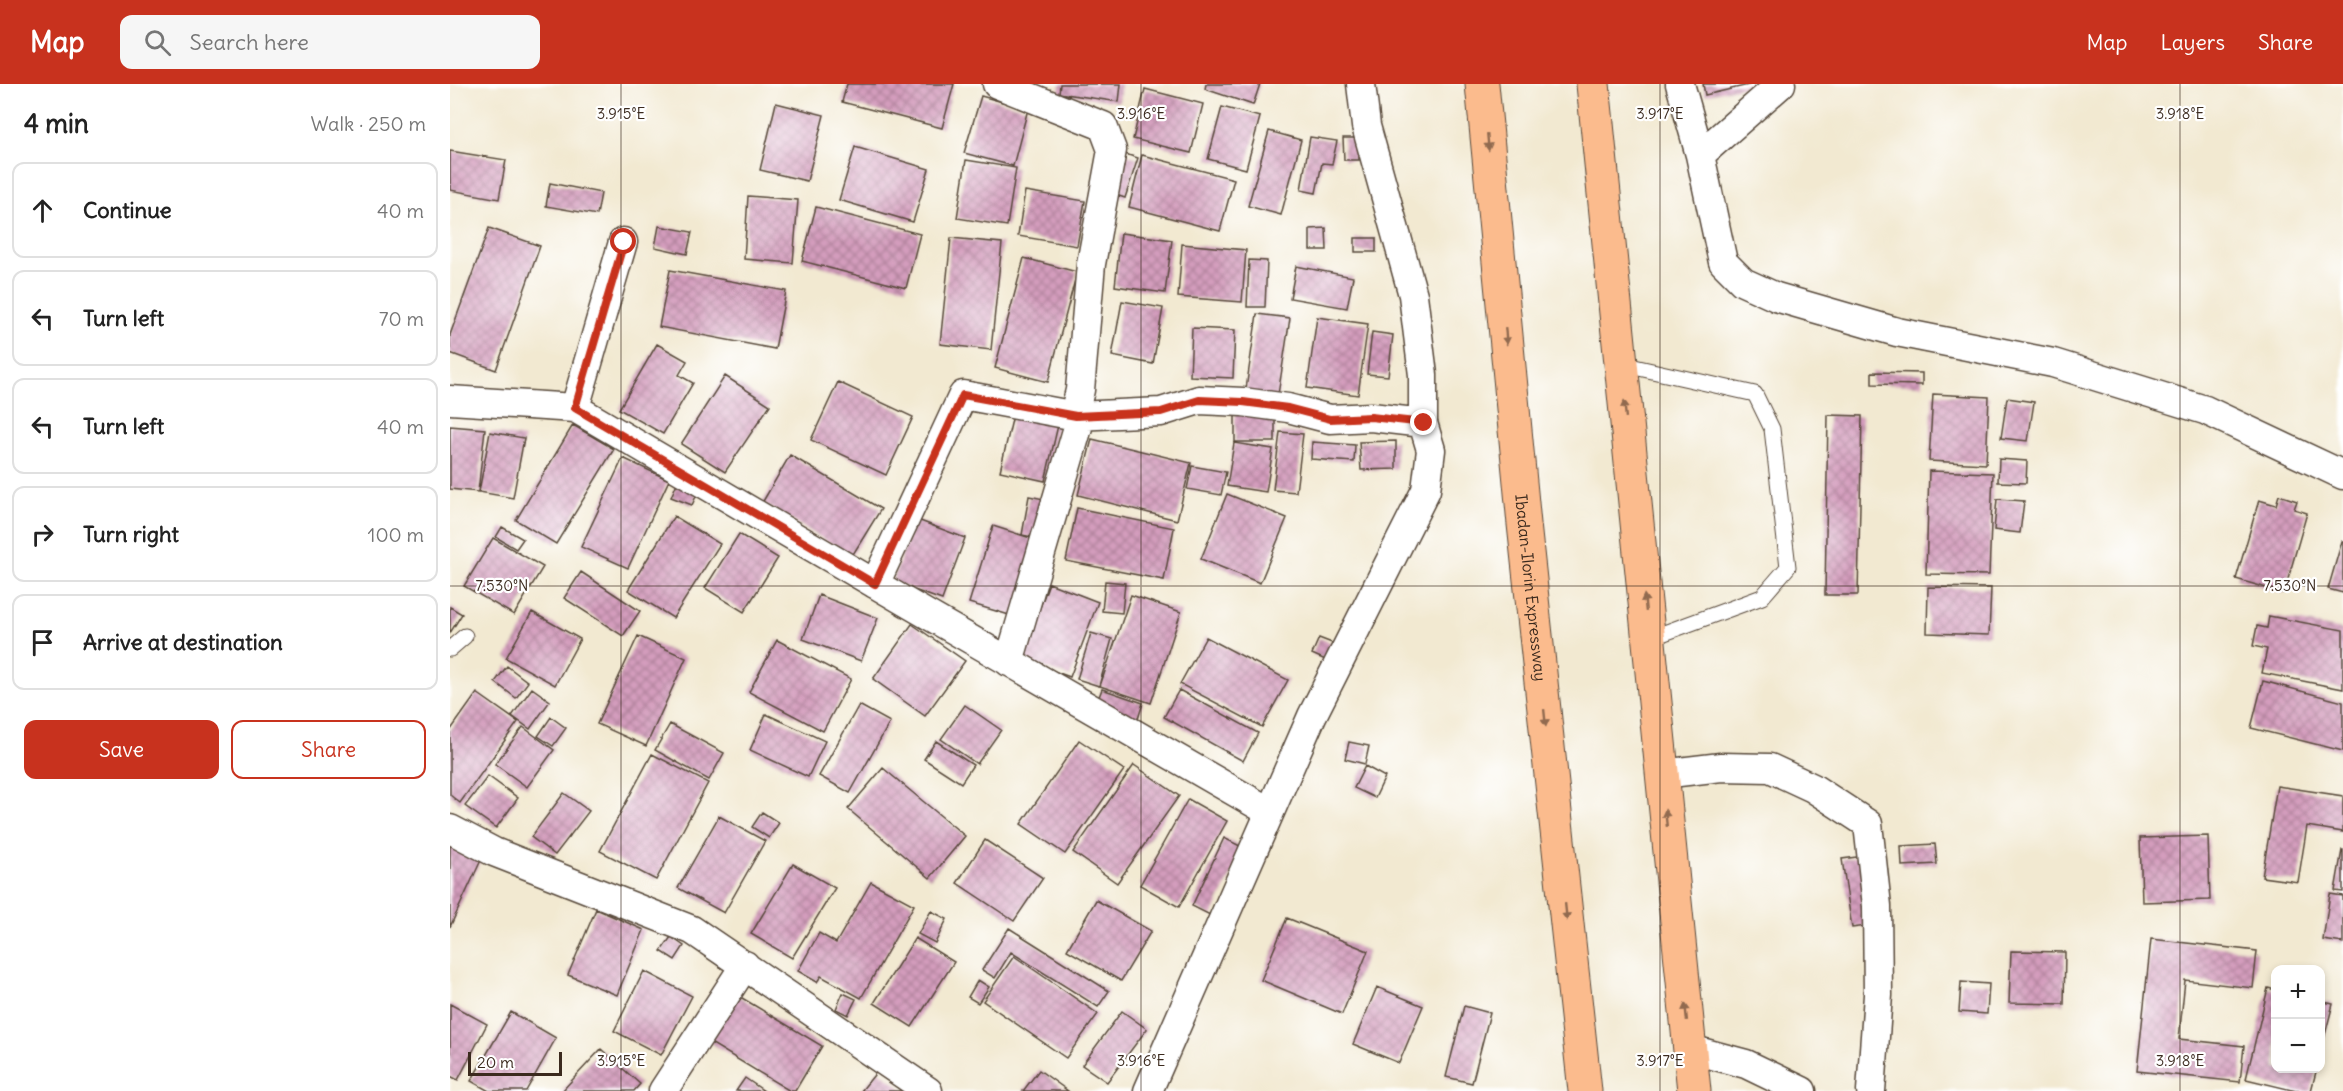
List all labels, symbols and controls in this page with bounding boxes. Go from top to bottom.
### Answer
search box [120,15,540,69]
text: Map [30,24,84,60]
icon: search [141,26,174,59]
text: Search here [189,28,309,56]
text: Map [2087,29,2127,56]
text: Layers [2160,29,2225,56]
text: Share [2258,29,2313,56]
text: 3.915°E [597,104,646,123]
text: 3.916°E [1117,104,1166,123]
text: 3.917°E [1636,104,1684,123]
text: 3.918°E [2156,104,2205,123]
text: 4 min [24,107,89,140]
text: Walk · 250 m [311,111,426,136]
one-way arrow [1483,133,1493,152]
icon: ahead [26,194,59,227]
text: Continue [83,196,172,224]
text: 40 m [377,198,424,223]
route start [610,228,636,254]
icon: left [26,302,59,335]
text: Turn left [83,304,164,332]
text: 70 m [379,306,424,331]
one-way arrow [1501,327,1511,346]
one-way arrow [1621,399,1630,418]
route end [1410,409,1436,435]
icon: left [26,410,59,443]
text: Turn left [83,412,164,440]
text: 40 m [377,414,424,439]
street label: Ibadan-Ilorin Expressway [1511,493,1551,682]
icon: right [26,518,59,551]
text: Turn right [83,520,179,548]
text: 100 m [367,522,424,547]
text: 7.530°N [476,576,528,595]
text: 7.530°N [2264,576,2316,595]
one-way arrow [1640,593,1650,612]
icon: arrive [26,626,59,659]
text: Arrive at destination [83,628,283,656]
one-way arrow [1540,709,1550,728]
button: Save [24,720,219,779]
button: Share [231,720,426,779]
one-way arrow [1661,808,1671,827]
one-way arrow [1561,903,1570,922]
map controls [2271,965,2325,1073]
button: + [2271,965,2325,1019]
one-way arrow [1681,1002,1691,1021]
button: − [2271,1019,2325,1073]
scale bar [468,1049,562,1076]
text: 3.915°E [597,1051,646,1070]
text: 3.916°E [1117,1051,1166,1070]
text: 3.917°E [1636,1051,1684,1070]
text: 3.918°E [2156,1051,2205,1070]
text: 20 m [477,1052,514,1072]

